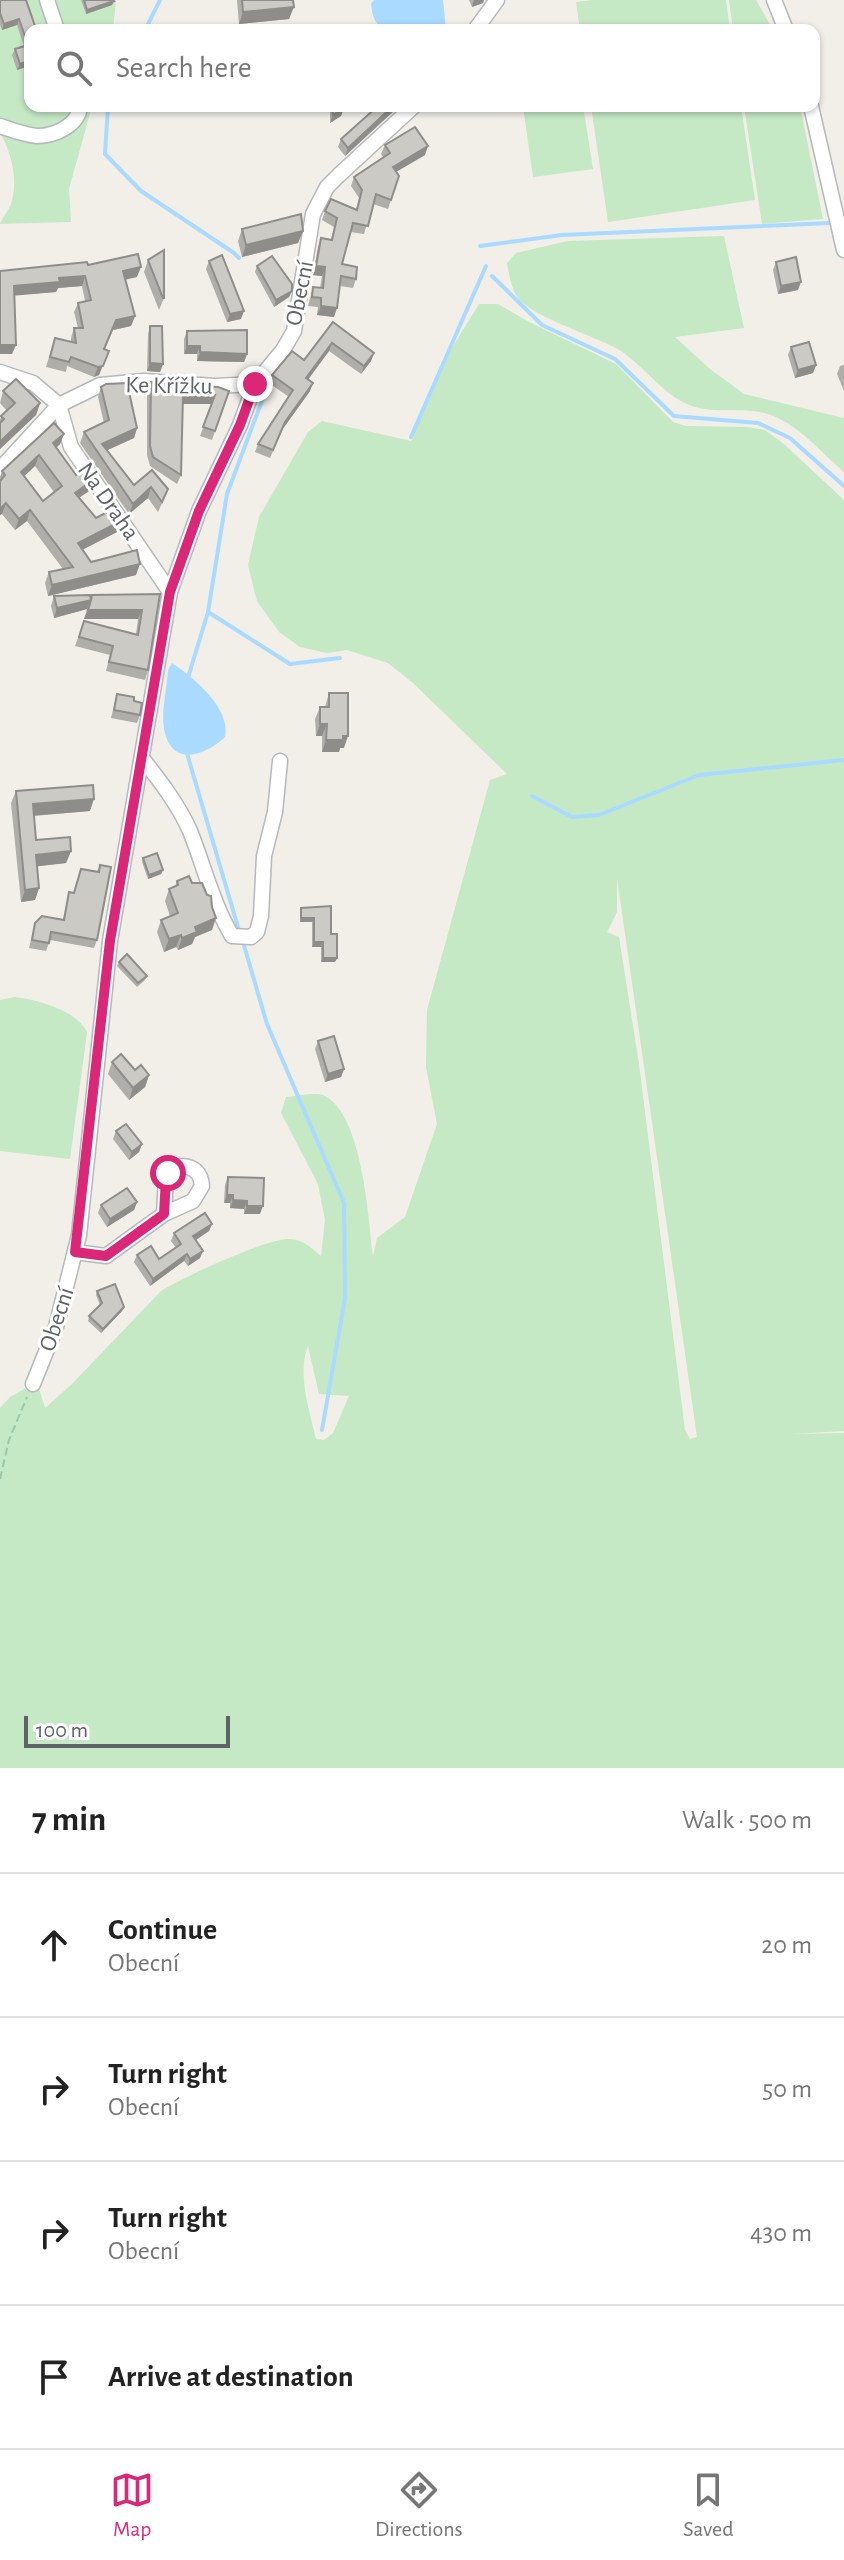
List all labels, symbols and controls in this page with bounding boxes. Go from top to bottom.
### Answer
search box [24,24,820,112]
icon: search [52,46,96,90]
text: Search here [116,53,252,83]
street label: Obecní [282,258,318,328]
route end [237,366,273,402]
street label: Ke Křížku [125,373,213,399]
street label: Na Draha [73,458,143,545]
route start [150,1155,186,1191]
street label: Obecní [35,1284,79,1354]
scale bar [24,1712,230,1748]
text: 100 m [36,1719,88,1741]
text: 7 min [32,1803,106,1837]
text: Walk · 500 m [682,1807,812,1833]
text: Continue [108,1915,217,1945]
icon: ahead [32,1923,76,1967]
text: 20 m [761,1932,812,1958]
text: Obecní [108,1950,179,1976]
text: Turn right [108,2059,227,2089]
icon: right [32,2067,76,2111]
text: 50 m [762,2076,812,2102]
text: Obecní [108,2094,179,2120]
text: Turn right [108,2203,227,2233]
icon: right [32,2211,76,2255]
text: 430 m [750,2220,812,2246]
text: Obecní [108,2238,179,2264]
icon: arrive [32,2355,76,2399]
text: Arrive at destination [108,2362,354,2392]
tab: Map [110,2468,154,2542]
tab: Directions [375,2468,463,2542]
tab: Saved [683,2468,734,2542]

